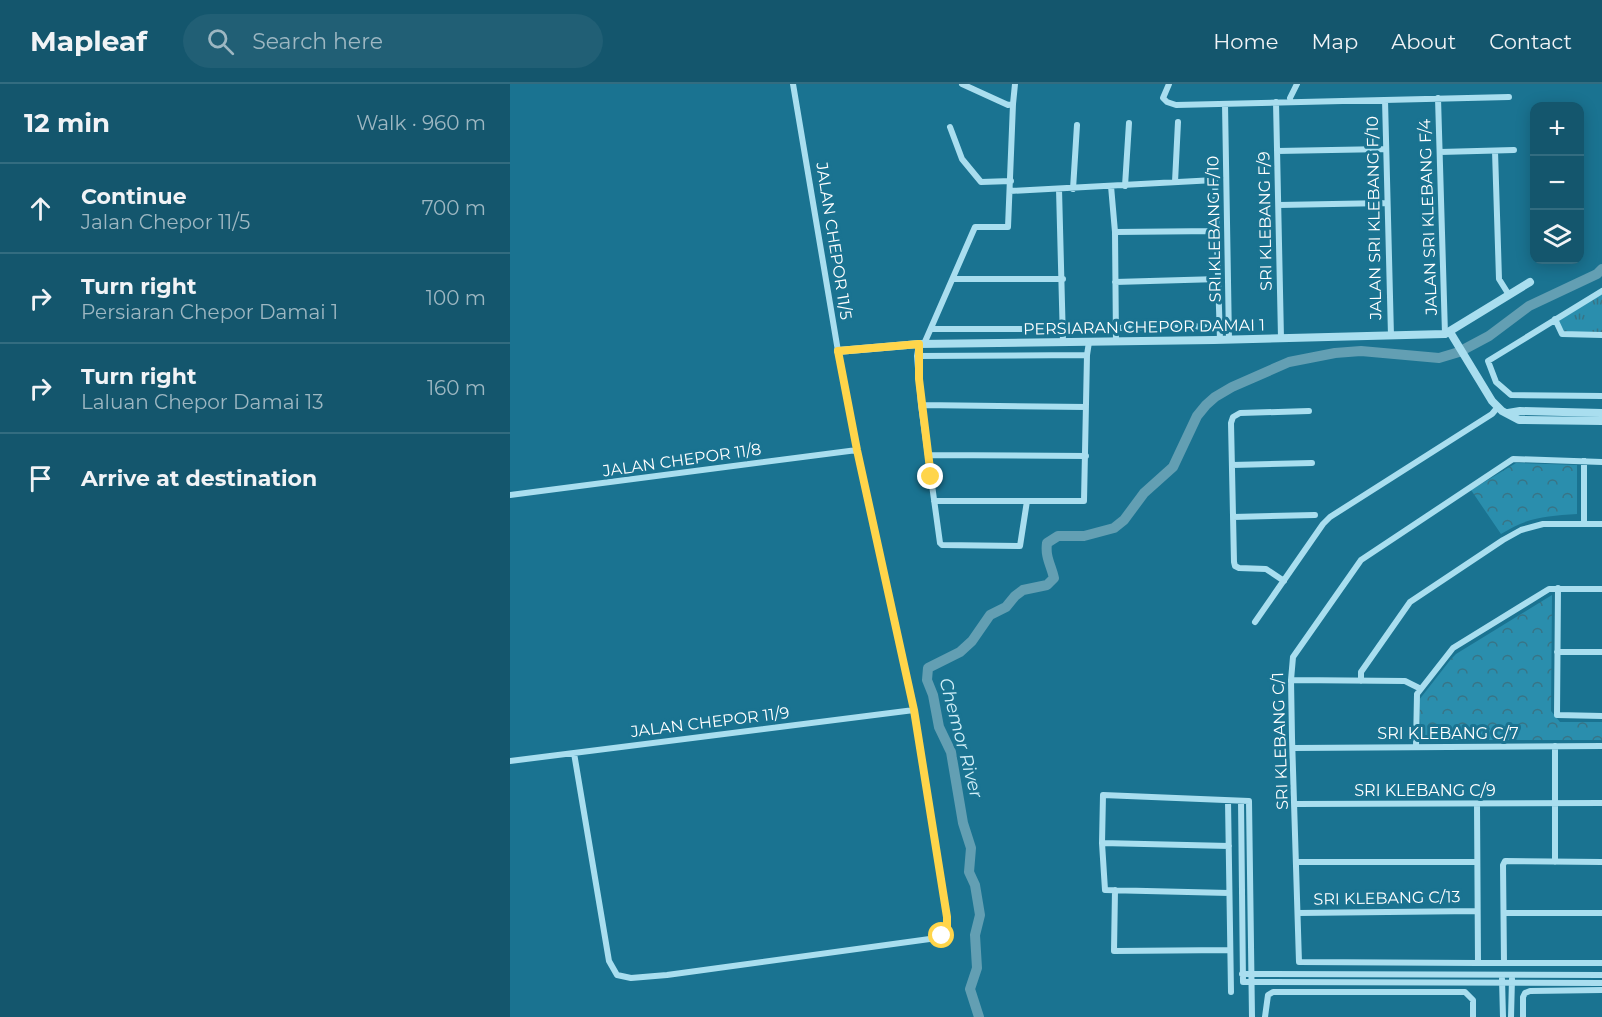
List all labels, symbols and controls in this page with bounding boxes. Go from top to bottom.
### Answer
search box [183,14,603,68]
text: Mapleaf [30,24,147,58]
icon: search [204,25,237,58]
text: Search here [252,28,383,55]
text: Home [1213,29,1278,54]
text: Map [1311,29,1358,54]
text: About [1391,29,1456,54]
text: Contact [1489,29,1572,54]
map controls [1530,102,1584,264]
button: + [1530,102,1584,156]
text: 12 min [24,107,110,139]
text: Walk · 960 m [356,111,486,135]
street label: JALAN SRI KLEBANG F/10 [1363,116,1385,321]
street label: JALAN SRI KLEBANG F/4 [1415,118,1441,317]
street label: SRI KLEBANG F/9 [1254,151,1276,291]
street label: SRI KLEBANG F/10 [1203,156,1225,302]
button: − [1530,156,1584,210]
street label: JALAN CHEPOR 11/5 [812,160,856,321]
text: Continue [81,183,187,210]
icon: ahead [24,192,57,225]
text: 700 m [422,196,486,220]
text: Jalan Chepor 11/5 [81,210,250,234]
button: layers [1530,210,1584,264]
text: Turn right [81,273,196,300]
icon: right [24,282,57,315]
text: 100 m [426,286,486,310]
text: Persiaran Chepor Damai 1 [81,300,338,324]
street label: PERSIARAN CHEPOR DAMAI 1 [1023,315,1265,339]
text: Turn right [81,363,196,390]
icon: right [24,372,57,405]
text: 160 m [427,376,486,400]
text: Laluan Chepor Damai 13 [81,390,324,414]
street label: JALAN CHEPOR 11/8 [601,439,762,481]
icon: arrive [24,462,57,495]
route end [917,463,943,489]
text: Arrive at destination [81,465,317,492]
street label: SRI KLEBANG C/1 [1268,672,1292,810]
water label: Chemor River [934,675,988,801]
street label: JALAN CHEPOR 11/9 [629,703,790,741]
street label: SRI KLEBANG C/7 [1377,724,1519,743]
street label: SRI KLEBANG C/9 [1354,781,1496,800]
street label: SRI KLEBANG C/13 [1313,887,1461,909]
route start [928,922,954,948]

